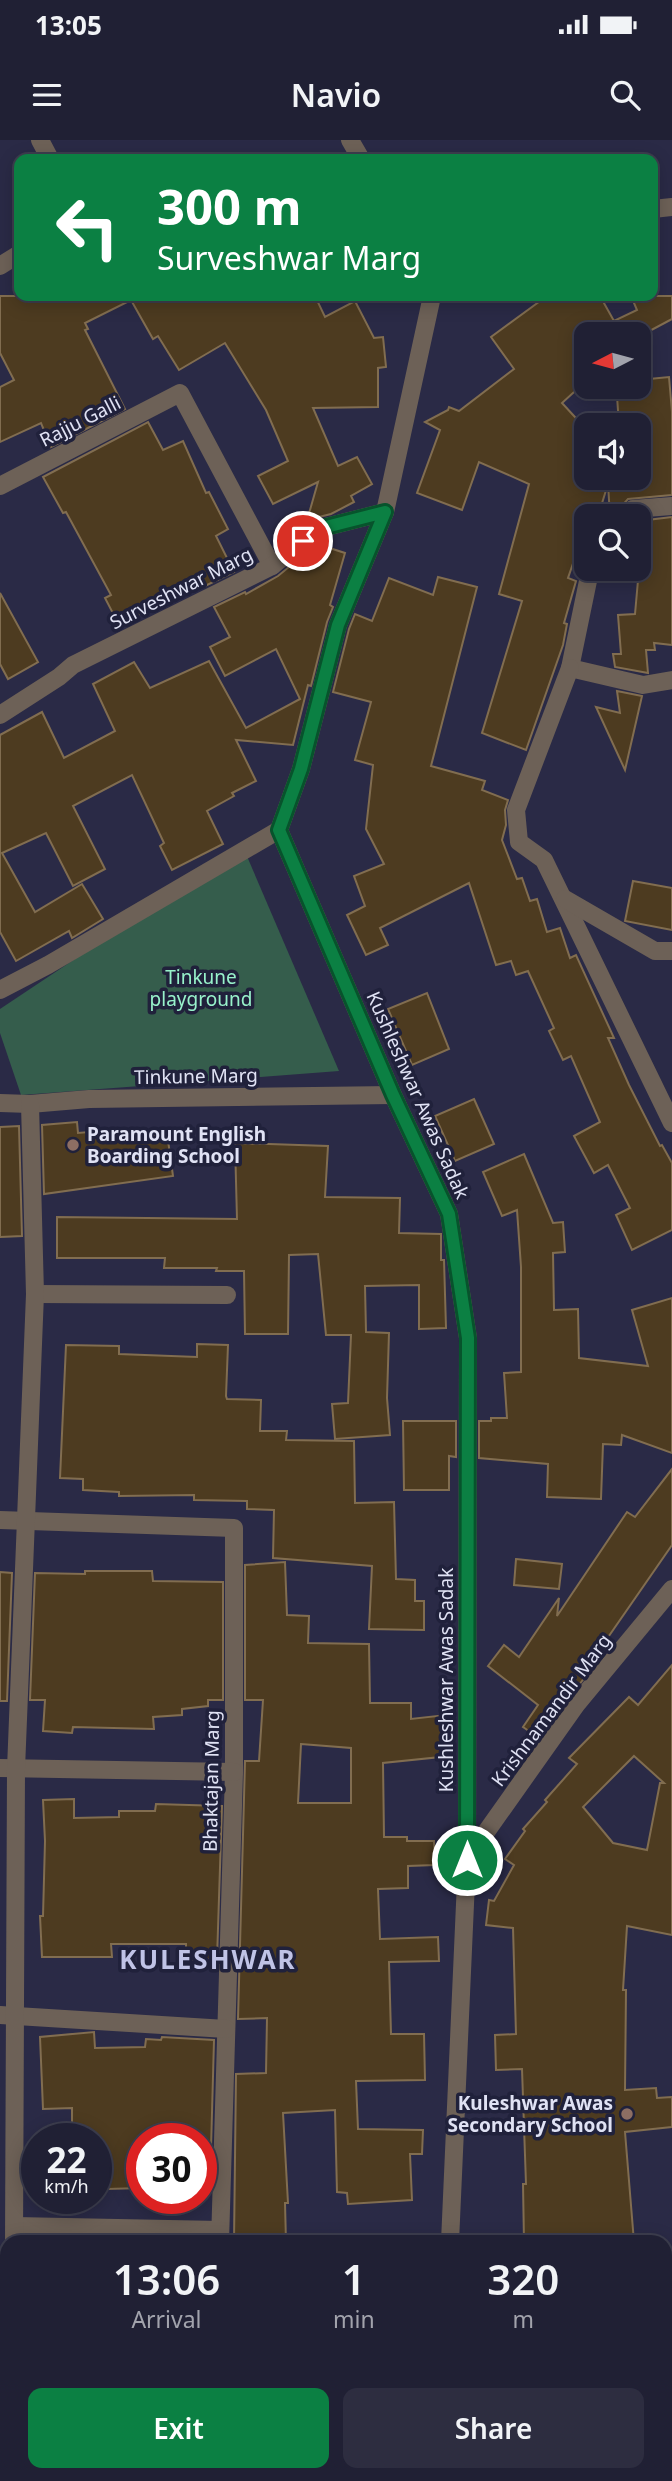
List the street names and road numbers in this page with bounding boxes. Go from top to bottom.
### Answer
street label: Rajju Galli [35,389,125,453]
street label: Surveshwar Marg [105,541,257,635]
street label: Kushleshwar Awas Sadak [360,987,476,1203]
street label: Tinkune Marg [134,1062,258,1090]
street label: Kushleshwar Awas Sadak [433,1568,459,1792]
street label: Krishnamandir Marg [485,1628,617,1792]
street label: Bhaktajan Marg [197,1710,225,1852]

